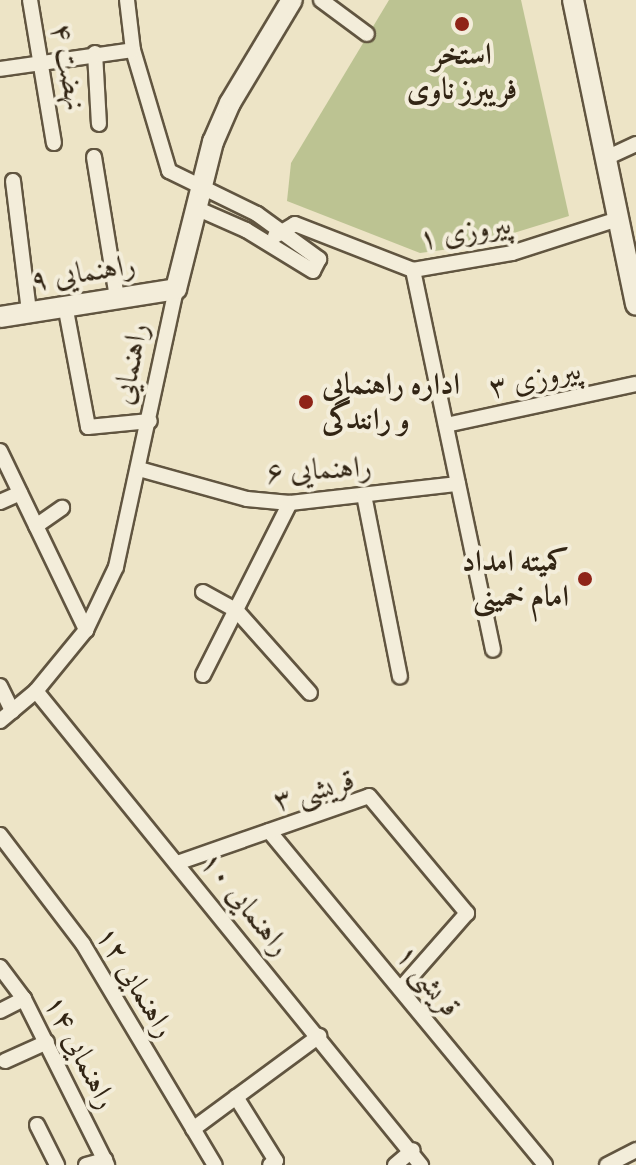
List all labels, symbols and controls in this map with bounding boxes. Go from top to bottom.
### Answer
marker: استخر فریبرز ناوی [453,15,471,33]
street label: نهضت ۴ [43,21,93,113]
place label: استخر فریبرز ناوی [407,37,517,108]
street label: پیروزی ۱ [416,206,514,258]
street label: راهنمایی ۹ [28,247,138,299]
street label: راهنمایی [105,320,157,408]
street label: پیروزی ۳ [486,352,584,406]
place label: اداره راهنمایی و رانندگی [322,367,460,438]
marker: اداره راهنمایی و رانندگی [297,393,315,411]
street label: راهنمایی ۶ [265,449,373,491]
place label: کمیته امداد امام خمینی [462,544,569,614]
marker: کمیته امداد امام خمینی [576,570,594,588]
street label: قریشی ۳ [269,762,359,820]
street label: راهنمایی ۱۰ [192,845,298,963]
street label: راهنمایی ۱۲ [88,920,182,1044]
street label: قریشی ۱ [388,938,468,1024]
street label: راهنمایی ۱۴ [36,989,124,1115]

